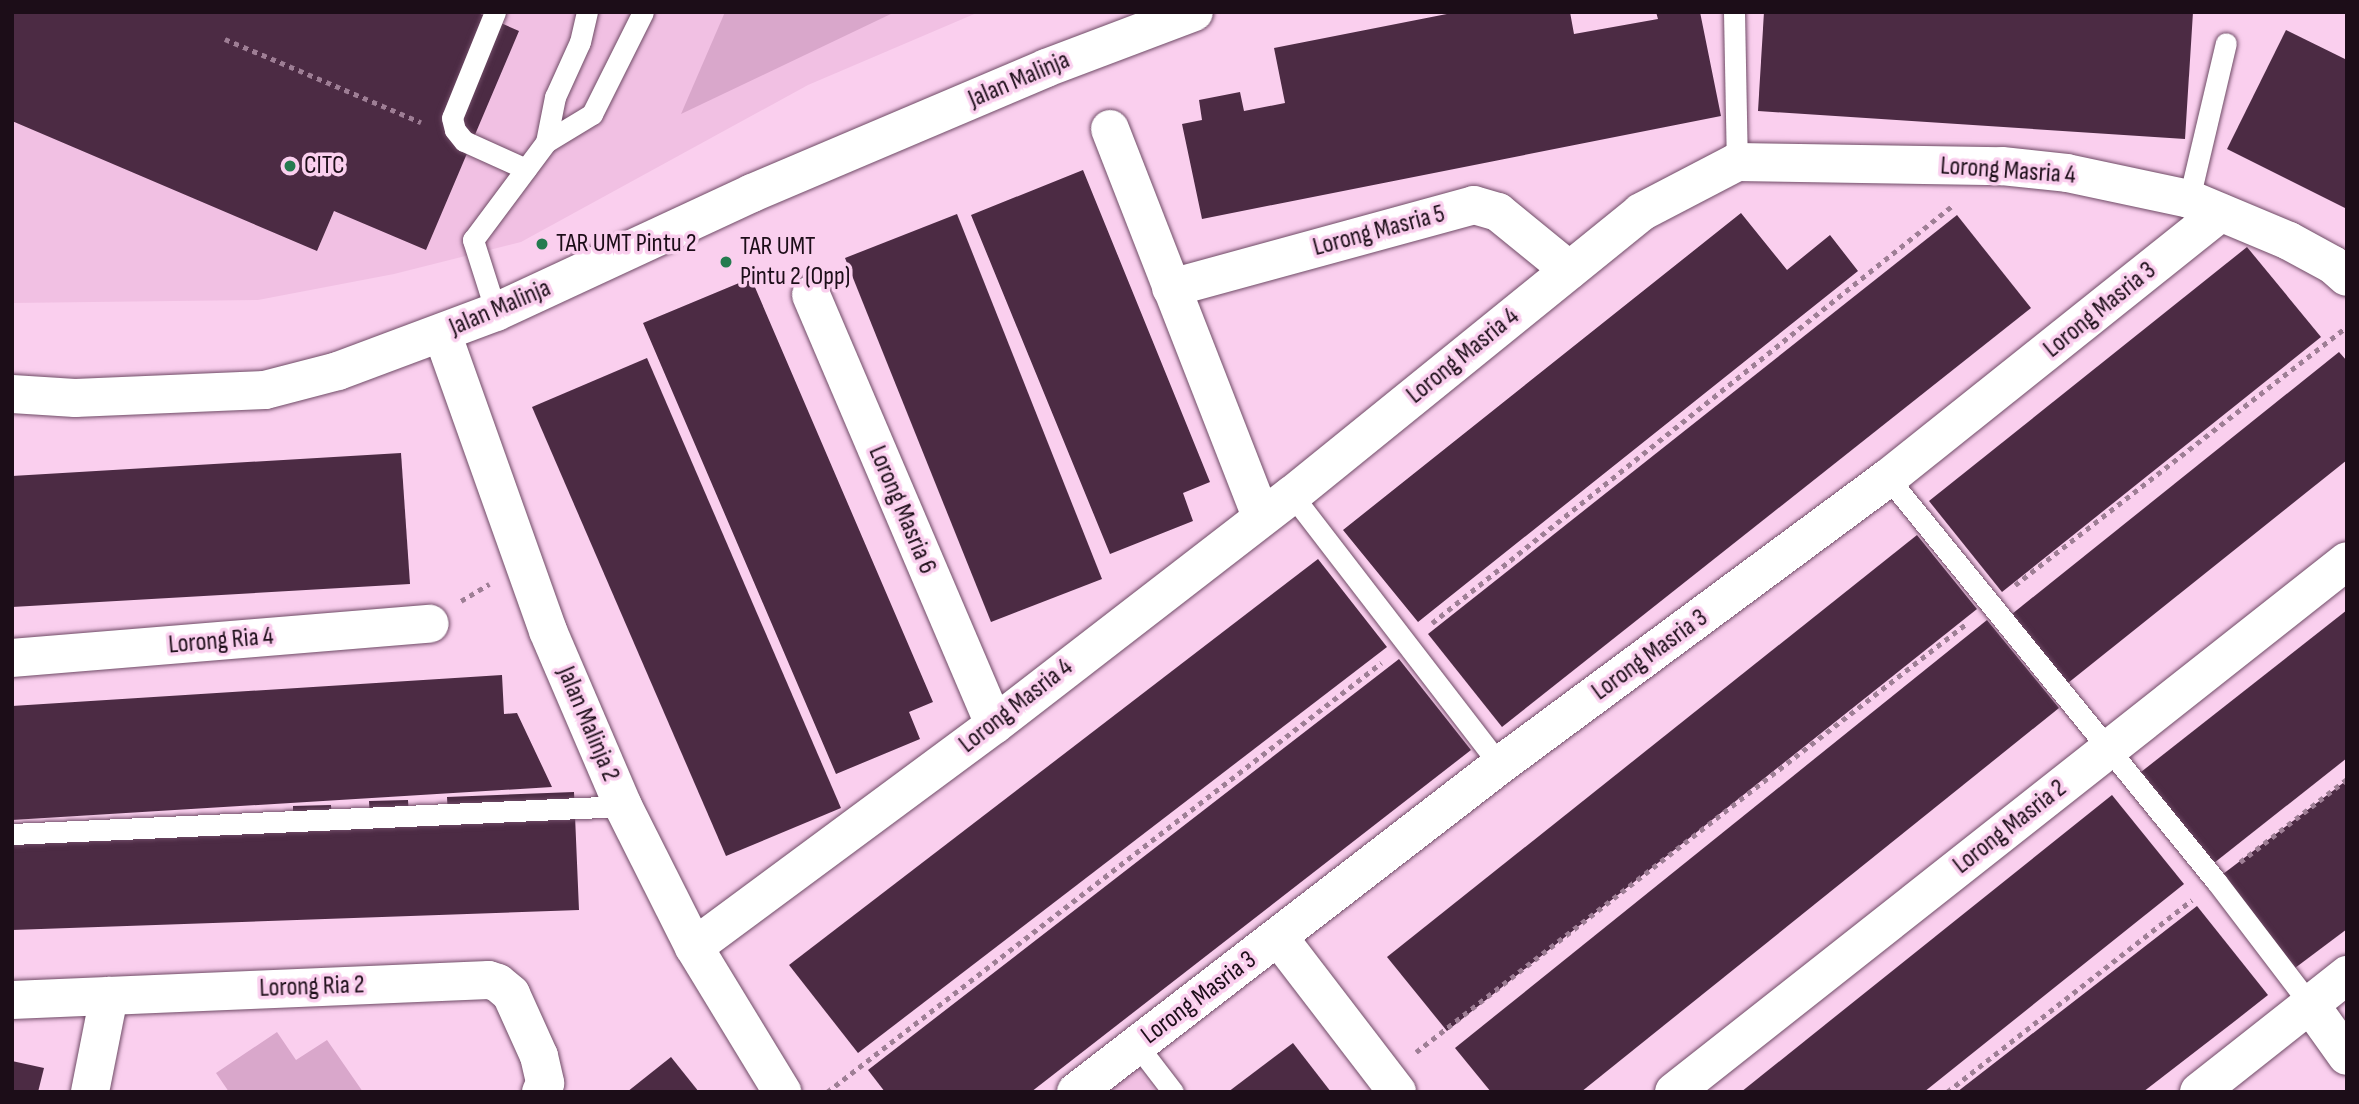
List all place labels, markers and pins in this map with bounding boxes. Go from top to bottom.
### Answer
place label: CITC [304,150,345,182]
marker: CITC [282,158,298,174]
place label: TAR UMT Pintu 2 [556,228,697,260]
place label: TAR UMT Pintu 2 (Opp) [740,231,850,292]
marker: TAR UMT Pintu 2 [534,236,550,252]
marker: TAR UMT Pintu 2 (Opp) [718,254,734,270]

